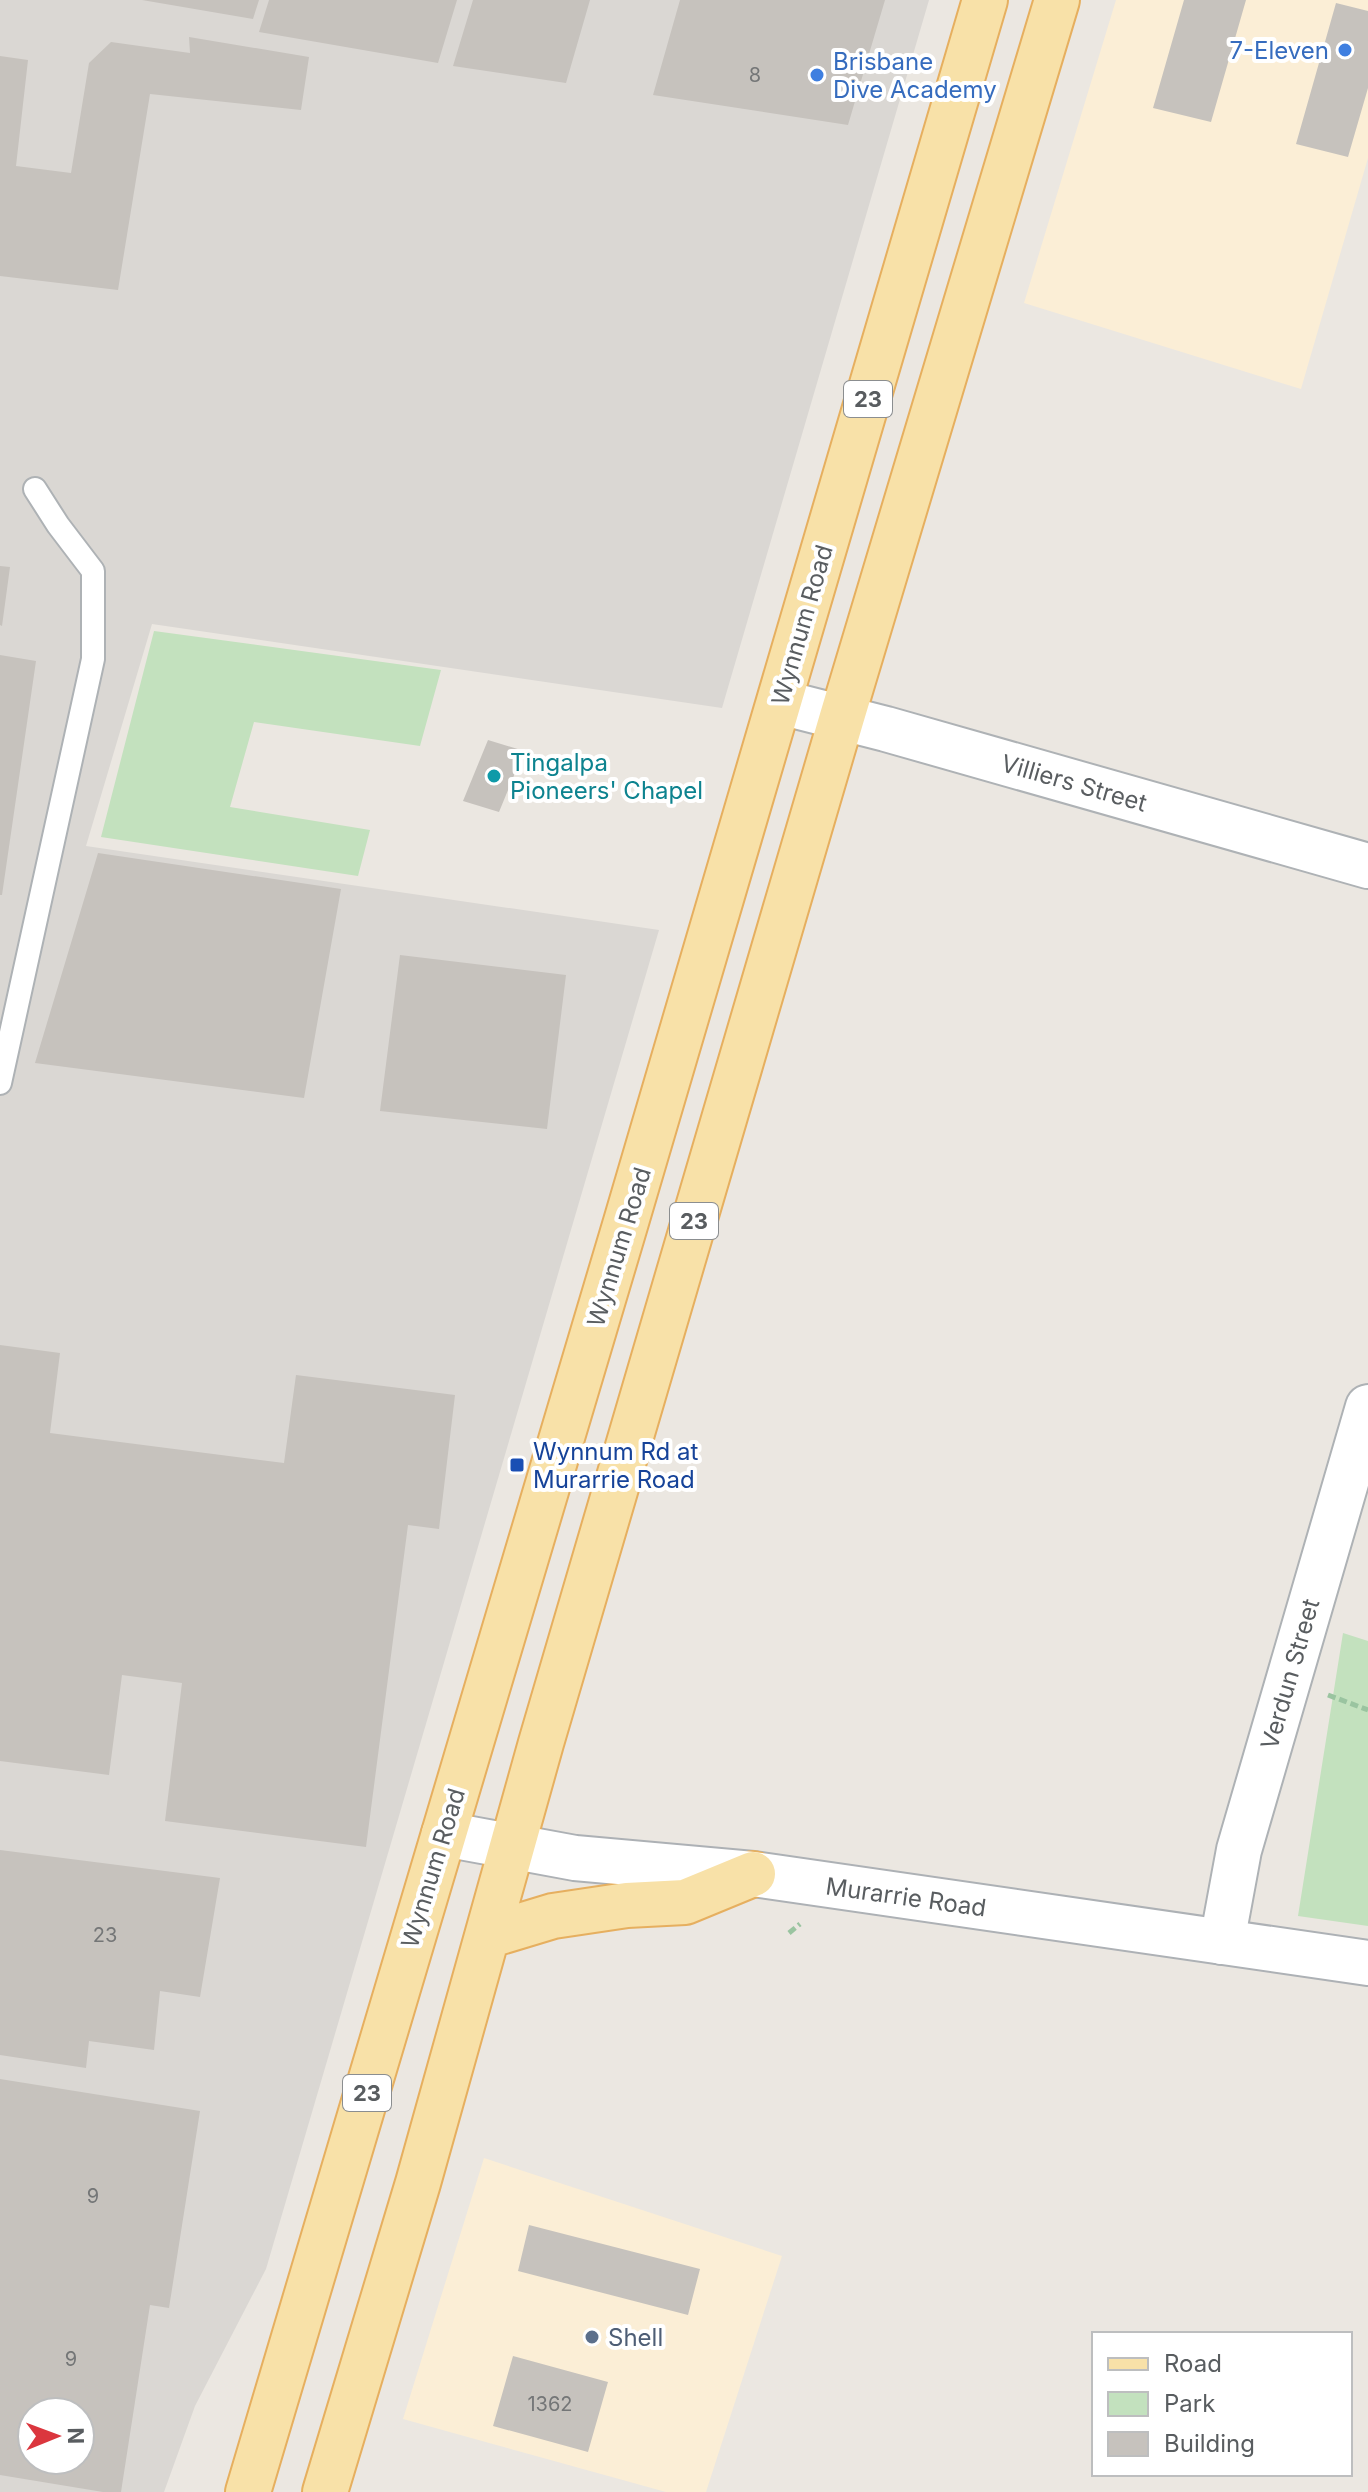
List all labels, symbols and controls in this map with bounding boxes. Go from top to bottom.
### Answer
place label: 7-Eleven [1229,36,1329,65]
marker: 7-Eleven [1336,41,1354,59]
place label: Brisbane Dive Academy [833,47,997,104]
house number: 8 [749,63,761,87]
marker: Brisbane Dive Academy [808,66,826,84]
road number: 23 [844,381,892,417]
street label: Wynnum Road [765,542,839,708]
place label: Tingalpa Pioneers' Chapel [510,748,703,805]
street label: Villiers Street [998,748,1150,818]
marker: Tingalpa Pioneers' Chapel [485,767,503,785]
street label: Wynnum Road [581,1164,657,1330]
road number: 23 [670,1203,718,1239]
place label: Wynnum Rd at Murarrie Road [533,1437,698,1494]
marker: Wynnum Rd at Murarrie Road [508,1456,526,1474]
street label: Verdun Street [1255,1595,1325,1753]
street label: Wynnum Road [395,1785,471,1951]
street label: Murarrie Road [824,1871,988,1923]
house number: 23 [93,1923,117,1947]
road number: 23 [343,2075,391,2111]
house number: 9 [87,2184,99,2208]
place label: Shell [608,2323,663,2352]
marker: Shell [583,2328,601,2346]
legend [1092,2332,1352,2476]
house number: 9 [65,2347,77,2371]
text: Road [1164,2349,1222,2378]
text: Park [1164,2389,1215,2418]
house number: 1362 [527,2392,573,2416]
north arrow [16,2396,96,2476]
text: N [63,2427,89,2444]
text: Building [1164,2429,1255,2458]

